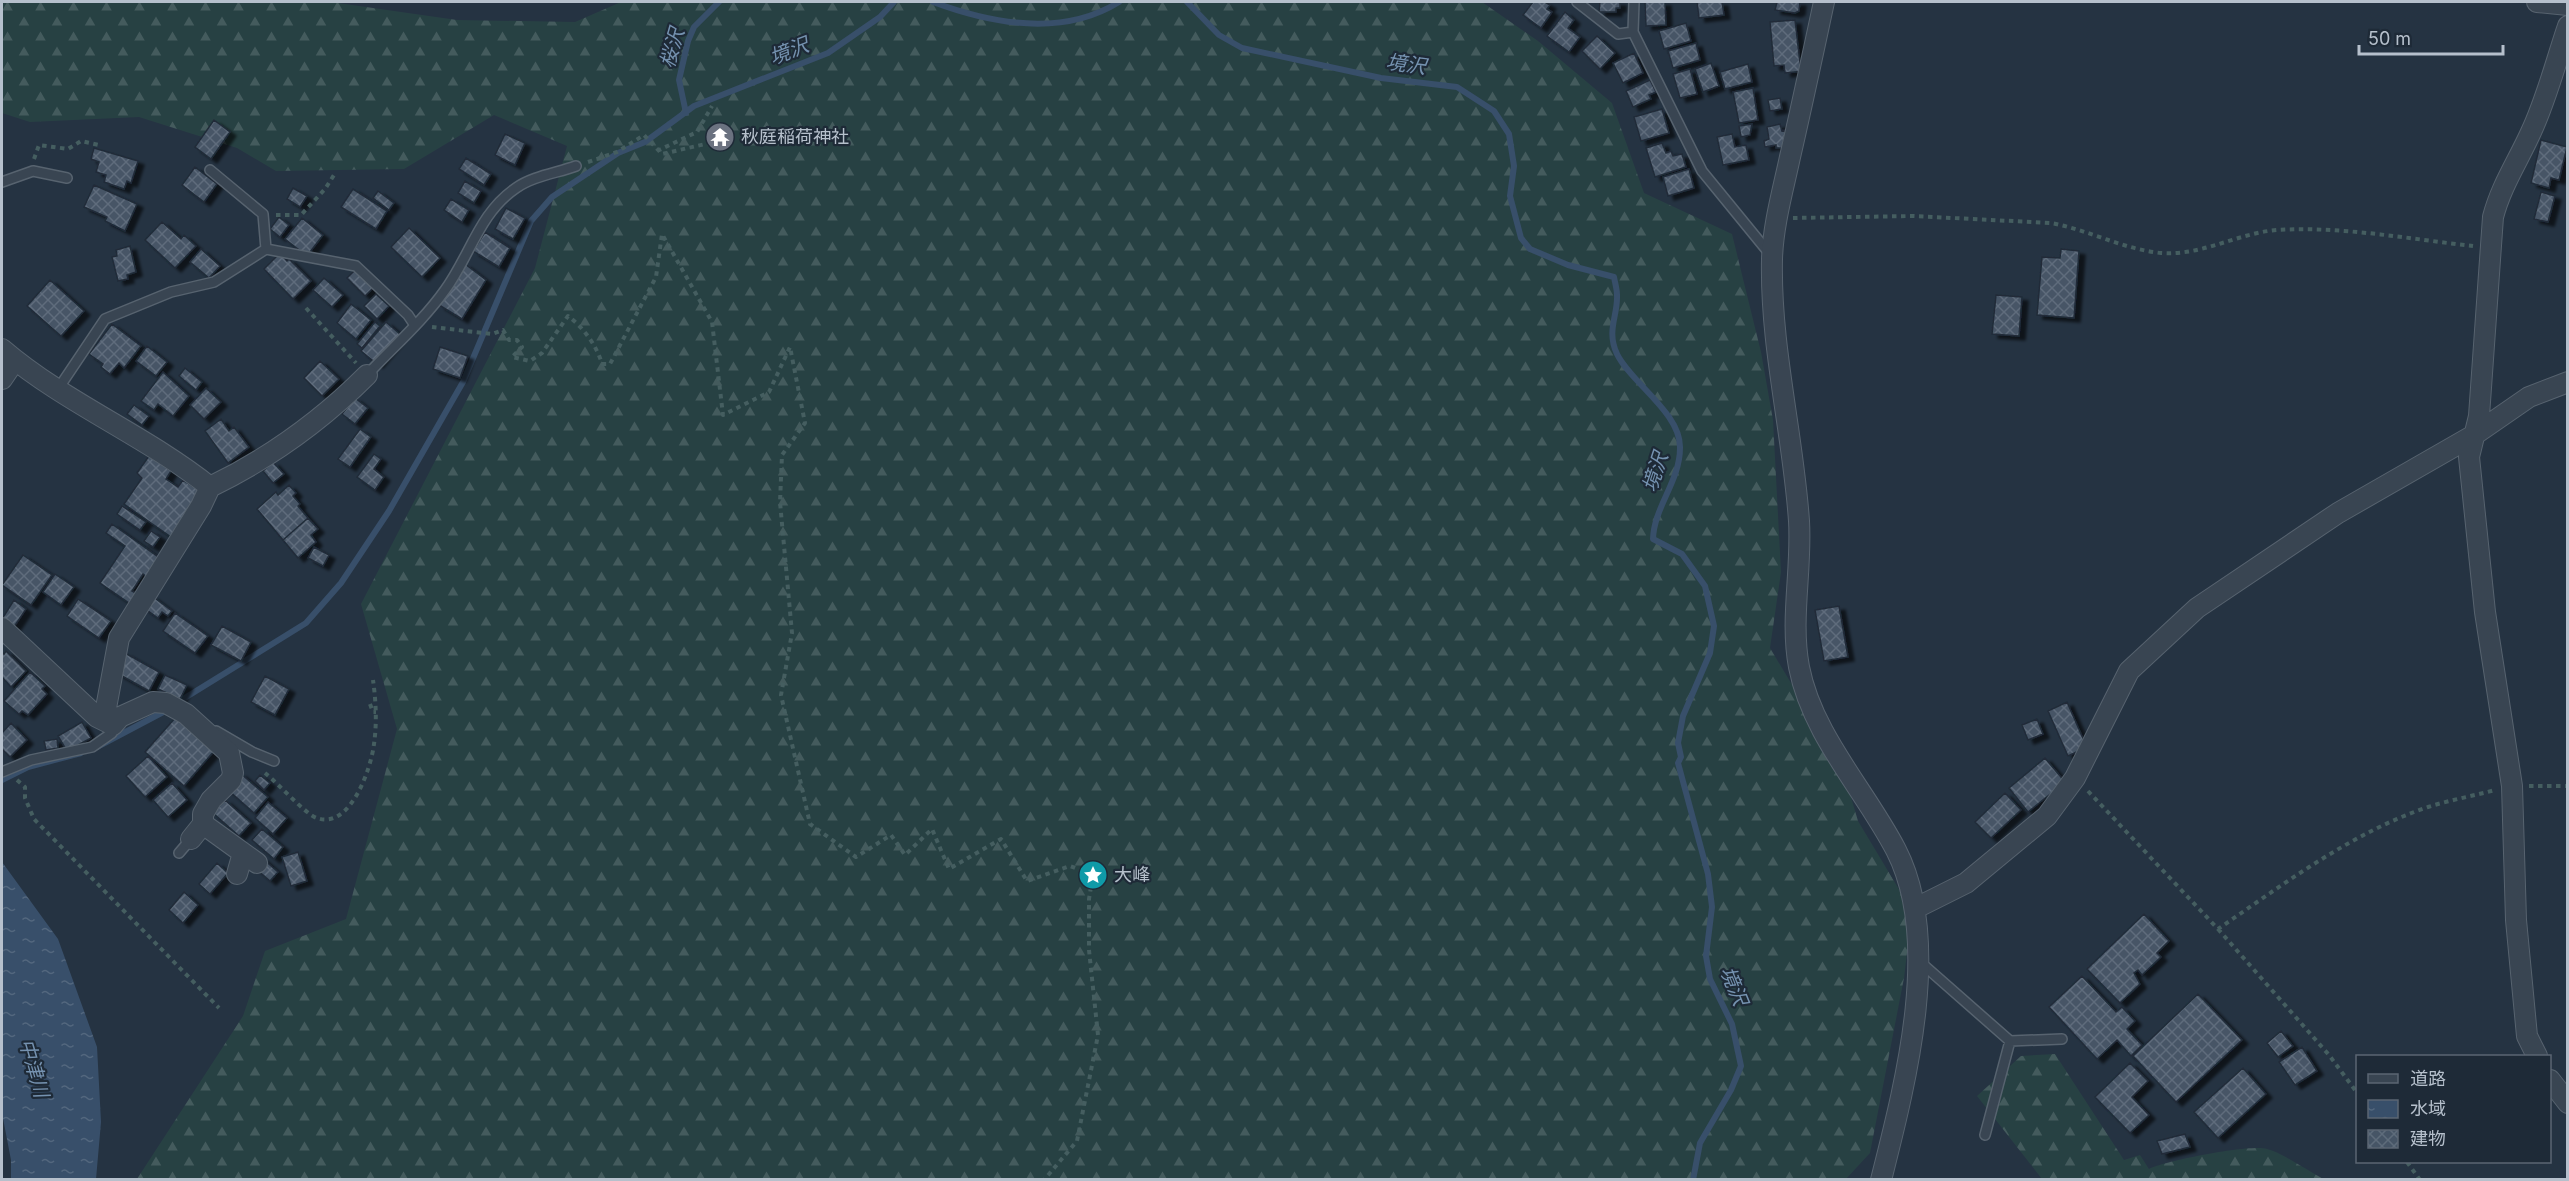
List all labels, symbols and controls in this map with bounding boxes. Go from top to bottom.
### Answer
scale bar [2359,18,2503,56]
water label: 桜沢 [655,23,690,71]
text: 50 m [2368,28,2411,49]
water label: 境沢 [766,32,815,69]
water label: 境沢 [1385,49,1430,79]
temple icon: 秋庭稲荷神社 [704,121,736,153]
place label: 秋庭稲荷神社 [741,126,849,147]
water label: 境沢 [1637,446,1674,495]
place icon: 大峰 [1077,859,1109,891]
place label: 大峰 [1114,864,1150,885]
water label: 境沢 [1715,963,1754,1012]
water label: 中津川 [14,1036,54,1102]
legend [2356,1055,2551,1163]
text: 道路 [2410,1068,2446,1089]
text: 水域 [2410,1098,2446,1119]
text: 建物 [2410,1128,2446,1149]

